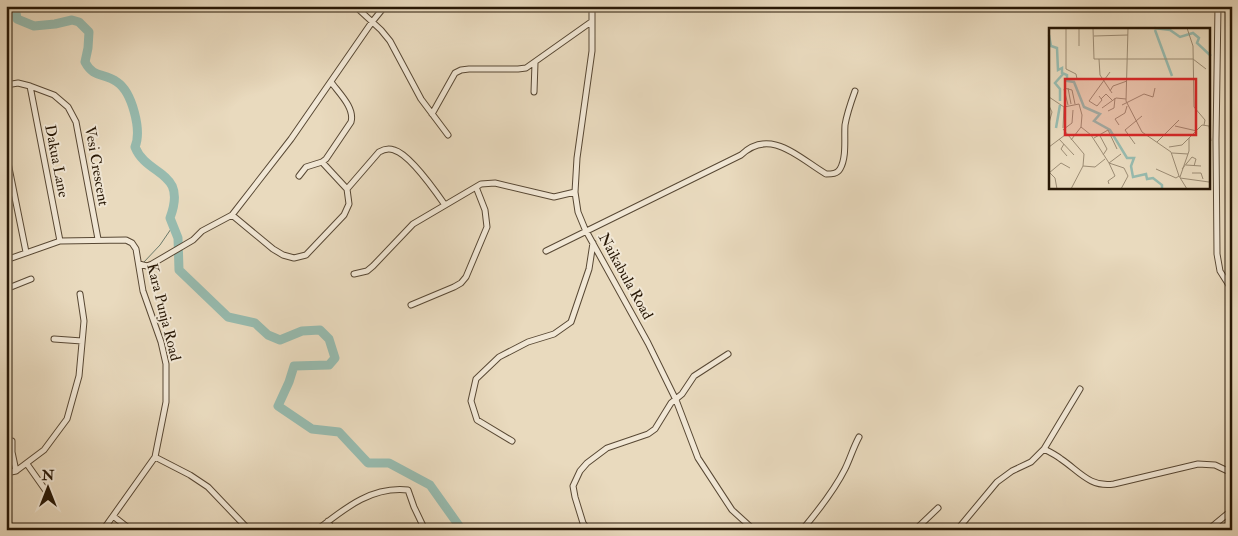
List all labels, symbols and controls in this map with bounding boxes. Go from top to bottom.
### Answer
inset map [1049,28,1210,189]
street label: Dakua Lane [40,123,73,199]
street label: Vesi Crescent [80,125,113,208]
street label: Naikabula Road [594,230,657,323]
street label: Kara Punja Road [142,261,185,363]
north arrow [22,464,72,514]
text: N [41,467,55,484]

